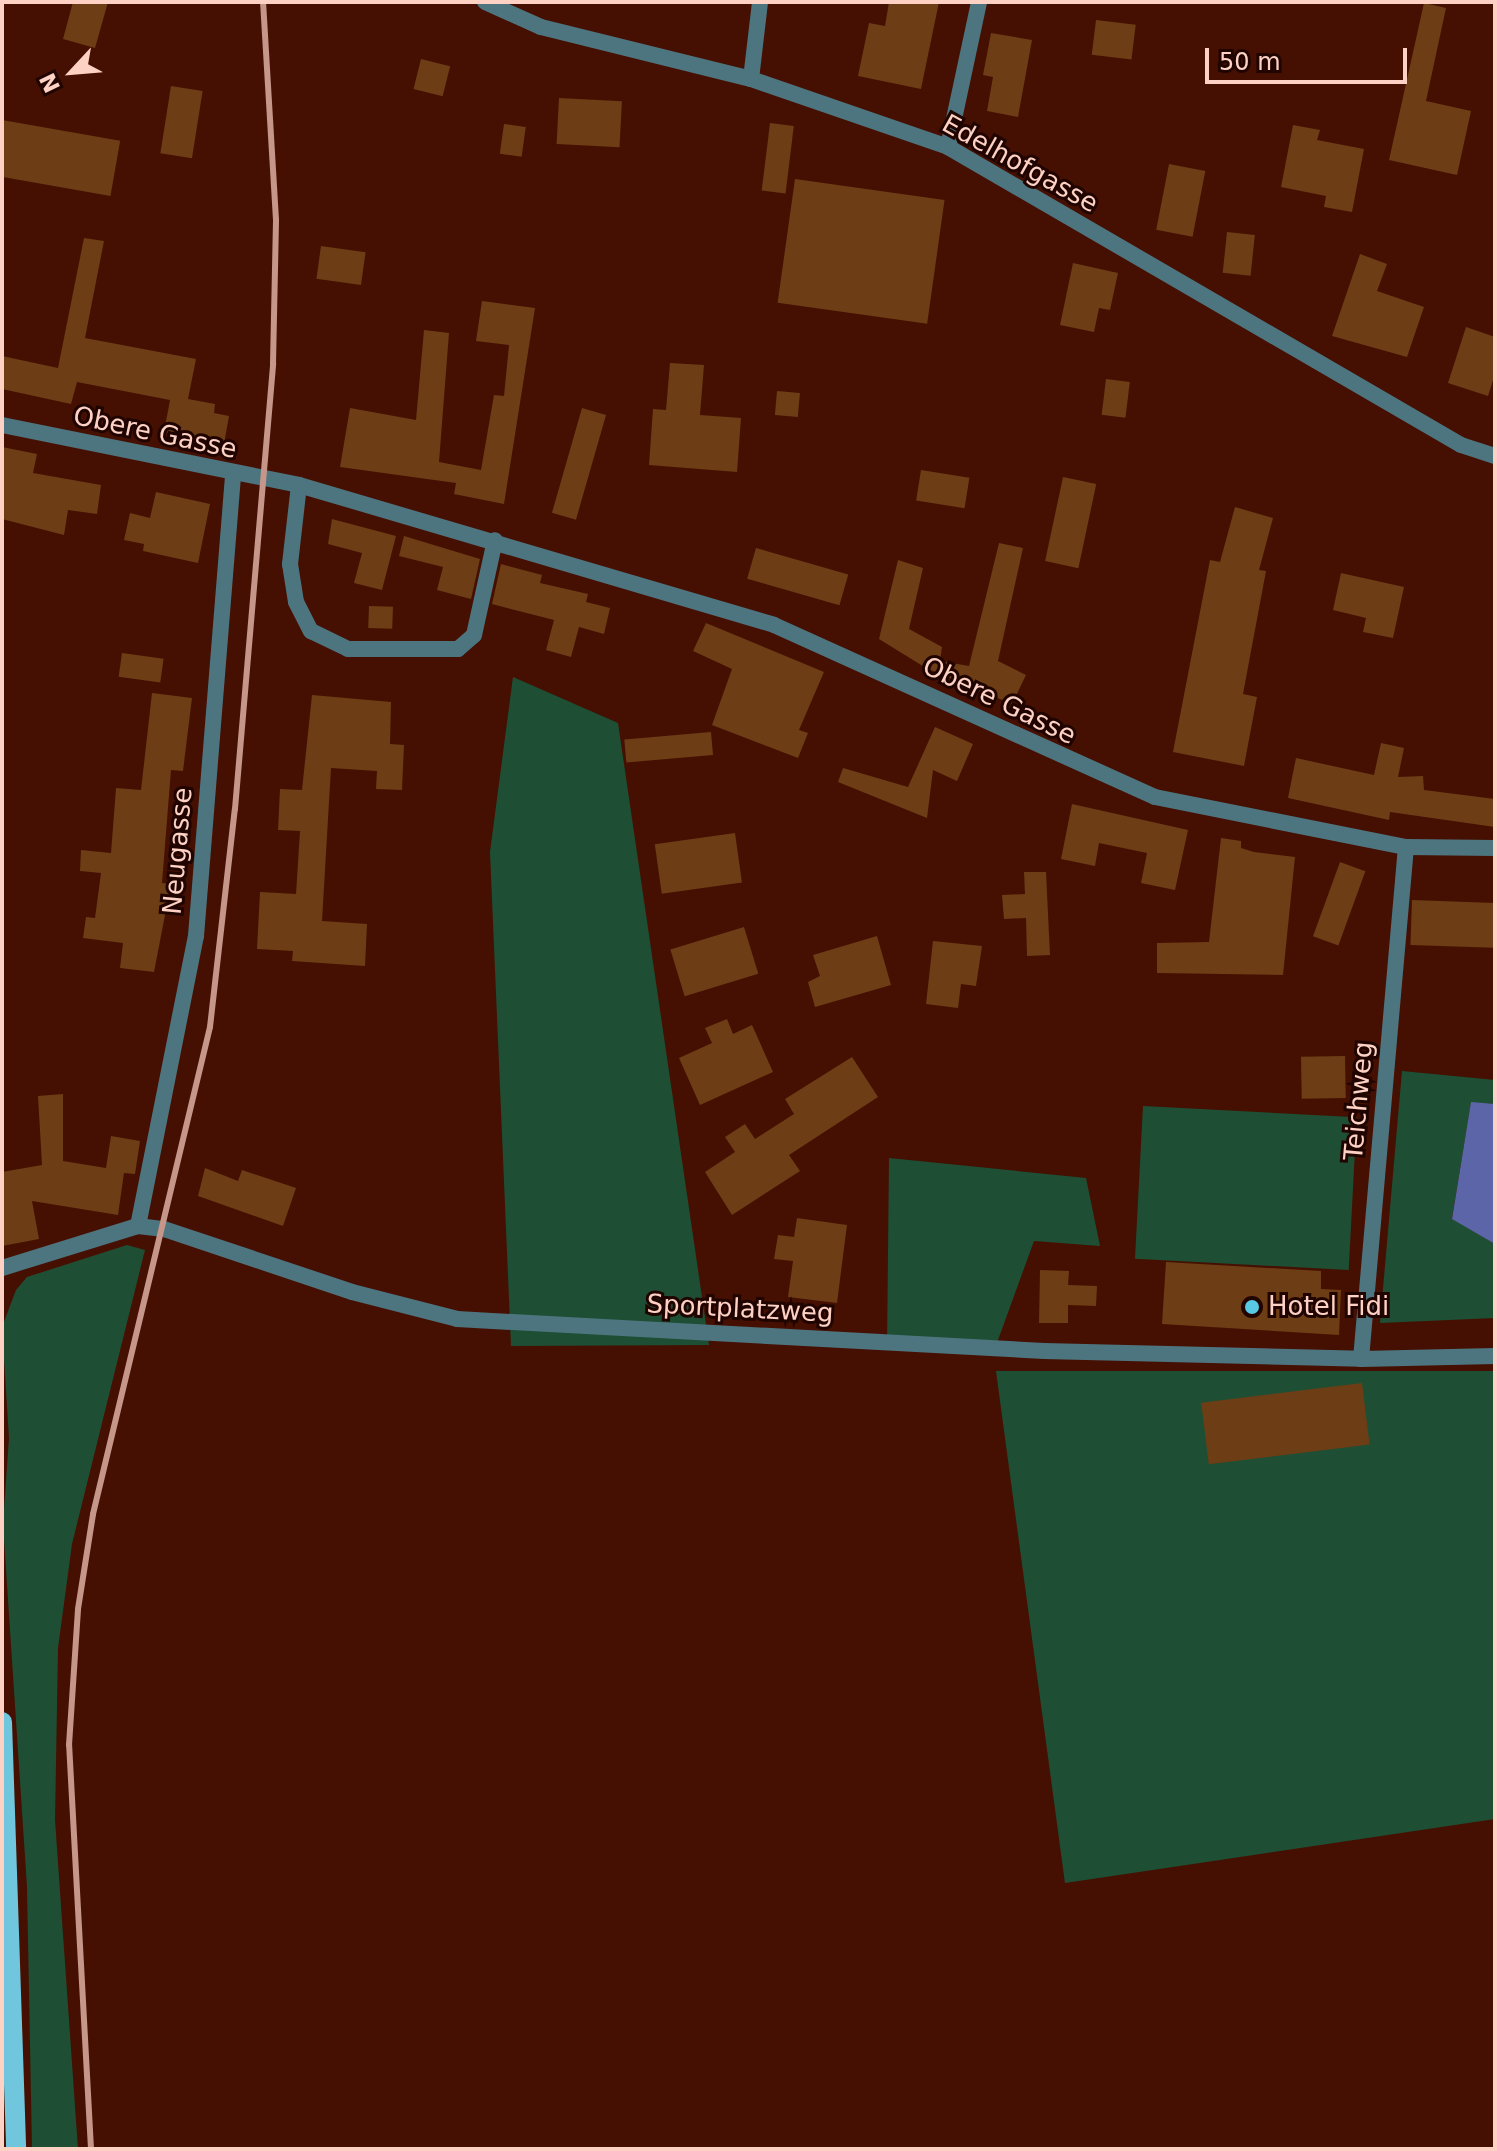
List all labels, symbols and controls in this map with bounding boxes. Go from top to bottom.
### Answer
north arrow [32,32,112,112]
scale bar [1209,32,1411,82]
text: 50 m [1219,48,1281,76]
text: N [35,69,65,97]
street label: Edelhofgasse [937,108,1103,220]
street label: Obere Gasse [70,400,240,466]
street label: Obere Gasse [917,650,1081,752]
street label: Neugasse [157,786,199,916]
street label: Teichweg [1338,1040,1380,1162]
street label: Sportplatzweg [646,1289,834,1329]
place label: Hotel Fidi [1268,1291,1389,1323]
marker: Hotel Fidi [1243,1298,1261,1316]

